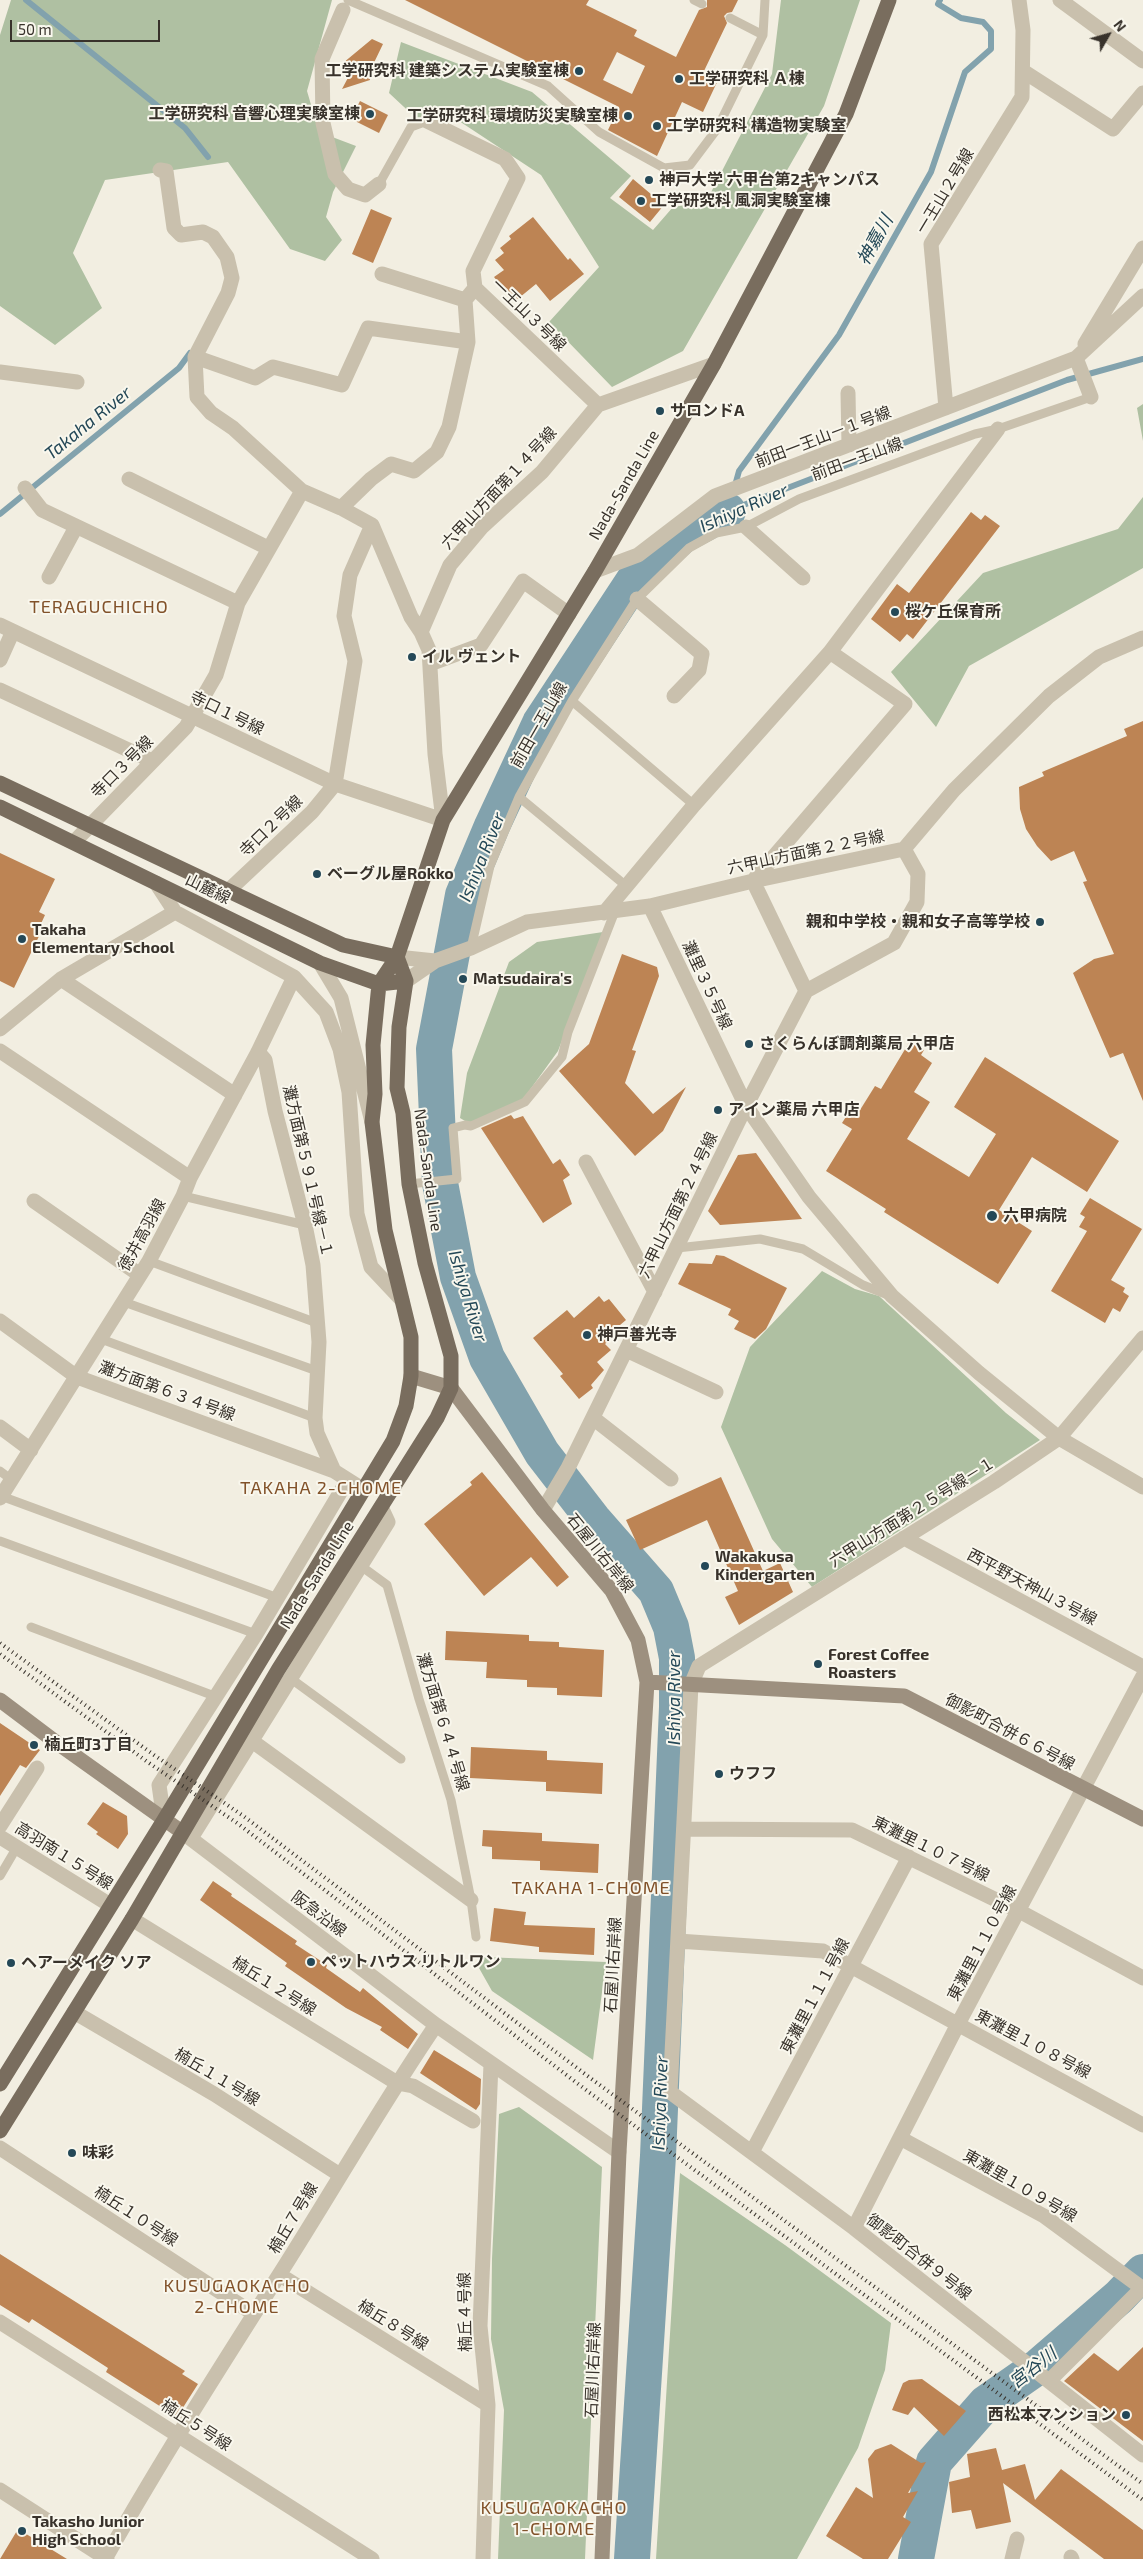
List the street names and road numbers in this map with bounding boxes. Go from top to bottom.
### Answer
street label: 一王山２号線 [912,145,978,237]
street label: 一王山３号線 [488,275,570,355]
street label: 前田一王山－１号線 [752,402,894,472]
street label: 六甲山方面第１４号線 [437,423,561,553]
street label: Nada-Sanda Line [585,427,663,543]
street label: 前田一王山線 [809,434,905,484]
street label: 前田一王山線 [507,679,571,771]
street label: 寺口１号線 [187,687,267,739]
street label: 寺口３号線 [87,732,157,802]
street label: 寺口２号線 [236,791,306,861]
street label: 六甲山方面第２２号線 [726,826,886,878]
street label: 山麓線 [182,870,234,908]
street label: 灘里３５号線 [678,937,736,1033]
street label: 灘方面第５９１号線－１ [279,1083,337,1259]
street label: Nada-Sanda Line [410,1107,446,1233]
street label: 六甲山方面第２４号線 [634,1129,722,1281]
street label: 徳井高羽線 [114,1195,170,1275]
street label: 灘方面第６３４号線 [96,1357,238,1425]
street label: 六甲山方面第２５号線－１ [826,1453,998,1571]
street label: 石屋川右岸線 [562,1510,638,1596]
street label: Nada-Sanda Line [276,1517,358,1633]
street label: 西平野天神山３号線 [964,1545,1100,1629]
street label: 灘方面第６４４号線 [413,1650,473,1794]
street label: 御影町合併６６号線 [942,1690,1078,1774]
street label: 東灘里１０７号線 [869,1812,993,1886]
street label: 高羽南１５号線 [11,1818,117,1894]
street label: 東灘里１１０号線 [943,1882,1021,2004]
street label: 阪急沿線 [288,1887,350,1941]
street label: 石屋川右岸線 [601,1917,625,2013]
street label: 東灘里１１１号線 [776,1935,854,2057]
street label: 楠丘１２号線 [228,1952,320,2020]
street label: 東灘里１０８号線 [972,2005,1094,2083]
street label: 楠丘１１号線 [171,2044,263,2110]
street label: 東灘里１０９号線 [960,2146,1080,2226]
street label: 楠丘７号線 [264,2179,322,2257]
street label: 楠丘１０号線 [91,2182,181,2250]
street label: 御影町合併９号線 [863,2210,975,2304]
street label: 楠丘４号線 [455,2272,475,2352]
street label: 楠丘８号線 [354,2296,432,2354]
street label: 石屋川右岸線 [582,2322,604,2418]
street label: 楠丘５号線 [157,2395,235,2455]

